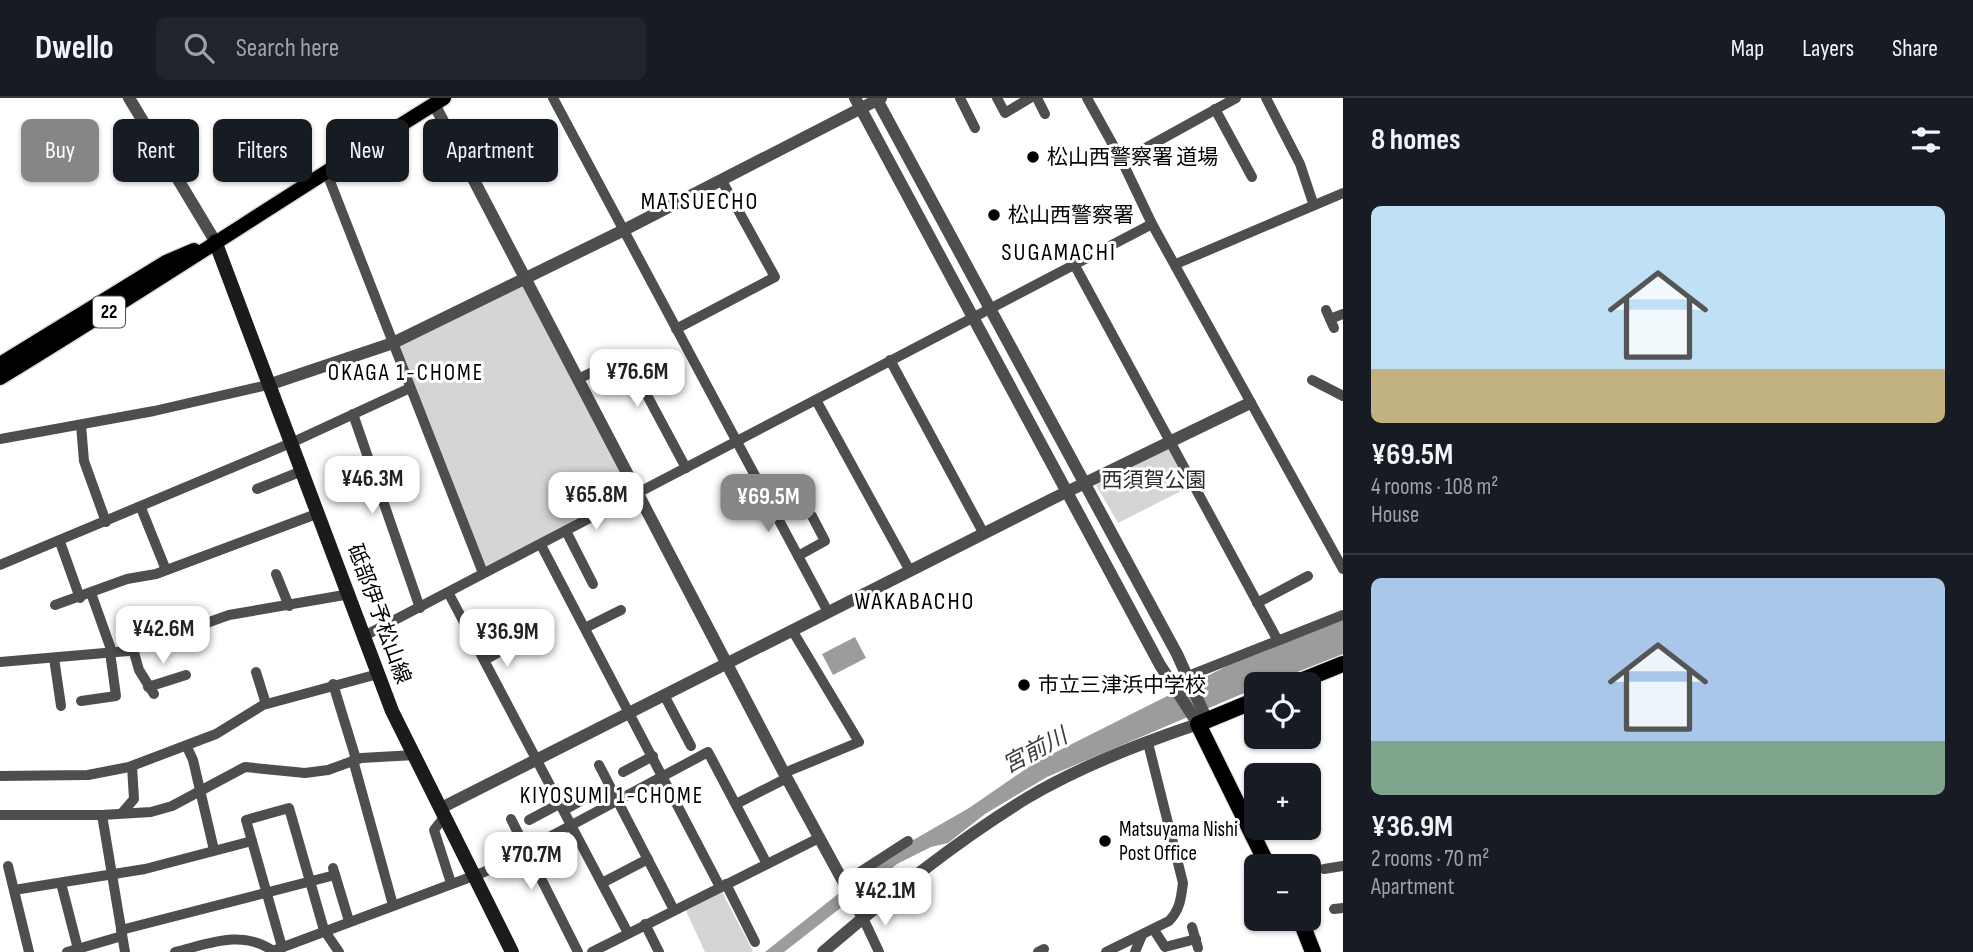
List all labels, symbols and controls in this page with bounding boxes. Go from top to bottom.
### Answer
search box [156,17,646,80]
text: Dwello [35,28,114,68]
icon: search [180,29,218,67]
text: Search here [236,33,339,64]
text: Map [1731,34,1764,63]
text: Layers [1802,34,1854,63]
text: Share [1892,34,1938,63]
chip: Buy [21,119,99,182]
chip: Rent [113,119,199,182]
chip: Filters [213,119,312,182]
chip: New [326,119,409,182]
chip: Apartment [423,119,558,182]
icon: filters [1907,121,1945,159]
text: 8 homes [1371,122,1460,158]
place label: 松山西警察署 道場 [1047,145,1218,170]
marker: 松山西警察署 道場 [1025,149,1041,165]
district label: MATSUECHO [641,187,759,216]
place label: 松山西警察署 [1008,203,1134,228]
marker: 松山西警察署 [986,207,1002,223]
district label: SUGAMACHI [1001,238,1117,267]
icon: home [1595,252,1721,378]
road number: 22 [93,296,125,328]
pin: ¥76.6M [580,350,694,409]
text: ¥76.6M [606,358,668,386]
district label: OKAGA 1-CHOME [328,359,484,387]
text: ¥69.5M [1371,437,1453,473]
pin: ¥46.3M [315,456,429,516]
text: ¥46.3M [341,465,403,493]
park label: 西須賀公園 [1102,468,1207,493]
pin: ¥65.8M [539,472,653,532]
text: 4 rooms · 108 m² [1371,473,1498,501]
pin: ¥69.5M [711,474,825,534]
text: ¥65.8M [564,481,628,509]
text: ¥69.5M [737,483,799,511]
text: House [1371,501,1419,529]
street label: 砥部伊予松山線 [342,541,416,687]
district label: WAKABACHO [855,587,975,616]
pin: ¥42.6M [106,606,220,666]
pin: ¥36.9M [450,610,564,669]
text: ¥42.6M [132,615,194,643]
text: ¥36.9M [476,618,538,646]
icon: home [1595,624,1721,750]
map controls [1244,672,1321,931]
button: locate [1244,672,1321,749]
place label: 市立三津浜中学校 [1038,673,1206,698]
marker: 市立三津浜中学校 [1016,677,1032,693]
water label: 宮前川 [998,721,1075,780]
button: + [1244,763,1321,840]
district label: KIYOSUMI 1-CHOME [520,782,704,810]
text: ¥36.9M [1371,809,1453,845]
place label: Matsuyama Nishi Post Office [1119,817,1238,866]
pin: ¥70.7M [474,832,588,892]
marker: Matsuyama Nishi Post Office [1097,833,1113,849]
text: ¥70.7M [500,841,562,869]
text: 2 rooms · 70 m² [1371,845,1489,873]
button: − [1244,854,1321,931]
pin: ¥42.1M [828,868,942,928]
text: Apartment [1371,873,1455,901]
text: ¥42.1M [854,877,916,905]

